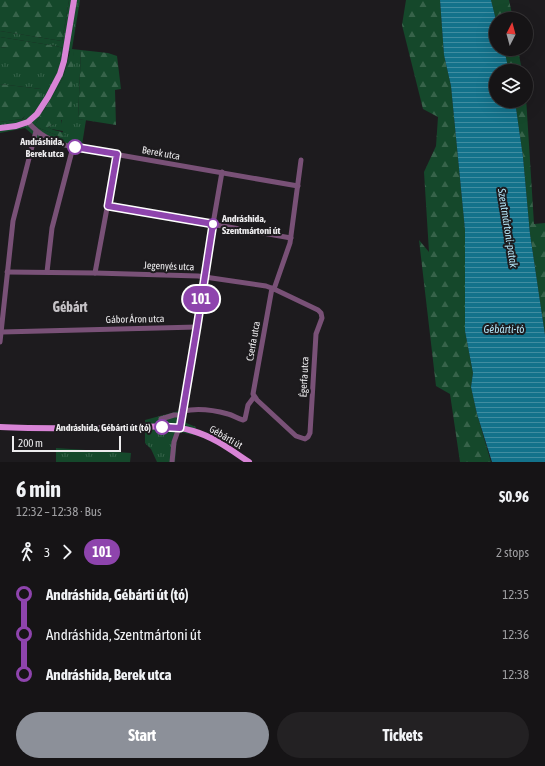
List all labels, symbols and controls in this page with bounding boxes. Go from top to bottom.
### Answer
north arrow [489,12,533,56]
map controls [489,12,533,108]
button: layers [489,64,533,108]
place label: Andráshida, Berek utca [19,136,64,159]
marker: Andráshida, Berek utca [67,139,83,155]
street label: Berek utca [141,144,181,162]
water label: Szentmártoni-patak [496,186,520,269]
place label: Andráshida, Szentmártoni út [221,213,280,236]
marker: Andráshida, Szentmártoni út [207,218,219,230]
street label: Jegenyés utca [143,260,195,272]
line badge: 101 [178,286,224,312]
text: 101 [191,291,211,307]
district label: Gébárt [53,299,87,315]
street label: Gábor Áron utca [106,313,165,325]
street label: Cserfa utca [244,320,262,362]
water label: Gébárti-tó [484,323,524,335]
street label: Égerfa utca [297,356,311,398]
marker: Andráshida, Gébárti út (tó) [154,419,170,435]
place label: Andráshida, Gébárti út (tó) [55,422,151,433]
street label: Gébárti út [208,423,245,451]
scale bar [12,434,121,453]
text: 200 m [18,437,43,449]
text: 6 min [16,476,61,502]
text: $0.96 [499,488,529,505]
text: 12:32 – 12:38 · Bus [16,504,102,519]
icon: walk [16,541,38,563]
icon: forward [56,541,78,563]
text: 101 [92,544,112,560]
text: 3 [44,545,50,560]
text: 2 stops [496,545,529,560]
text: Andráshida, Gébárti út (tó) [46,586,189,603]
text: 12:35 [502,587,529,602]
text: Andráshida, Szentmártoni út [46,626,201,643]
text: 12:36 [502,627,529,642]
text: Andráshida, Berek utca [46,666,171,683]
text: 12:38 [502,667,529,682]
button: Start [16,712,269,758]
button: Tickets [277,712,529,758]

